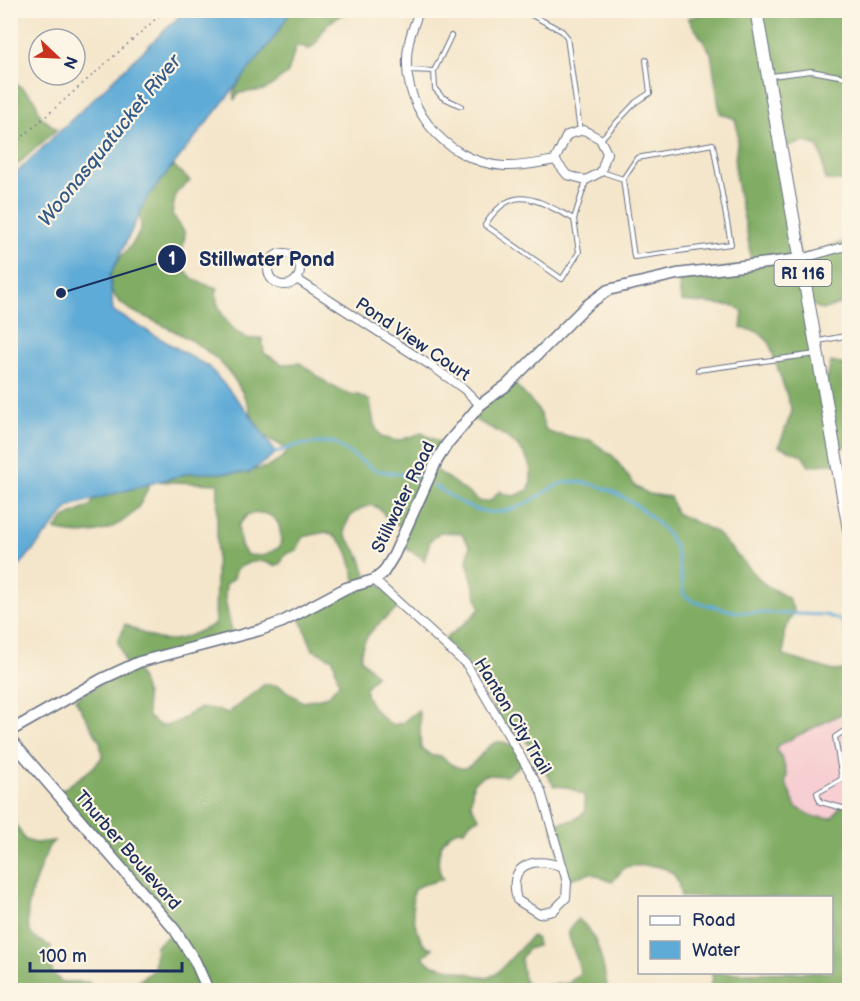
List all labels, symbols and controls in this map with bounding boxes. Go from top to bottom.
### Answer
north arrow [27,27,87,87]
water label: Woonasquatucket River [33,49,188,231]
text: N [58,53,81,72]
callout: Stillwater Pond [157,240,346,278]
text: Stillwater Pond [199,248,335,272]
text: 1 [168,249,176,270]
road number: RI 116 [774,260,832,286]
street label: Pond View Court [351,293,474,386]
street label: Stillwater Road [367,438,439,556]
street label: Hanton City Trail [470,654,556,778]
street label: Thurber Boulevard [70,787,185,914]
legend [638,896,833,974]
text: Road [692,910,736,931]
scale bar [30,935,182,973]
text: Water [692,940,740,961]
text: 100 m [39,946,87,967]

